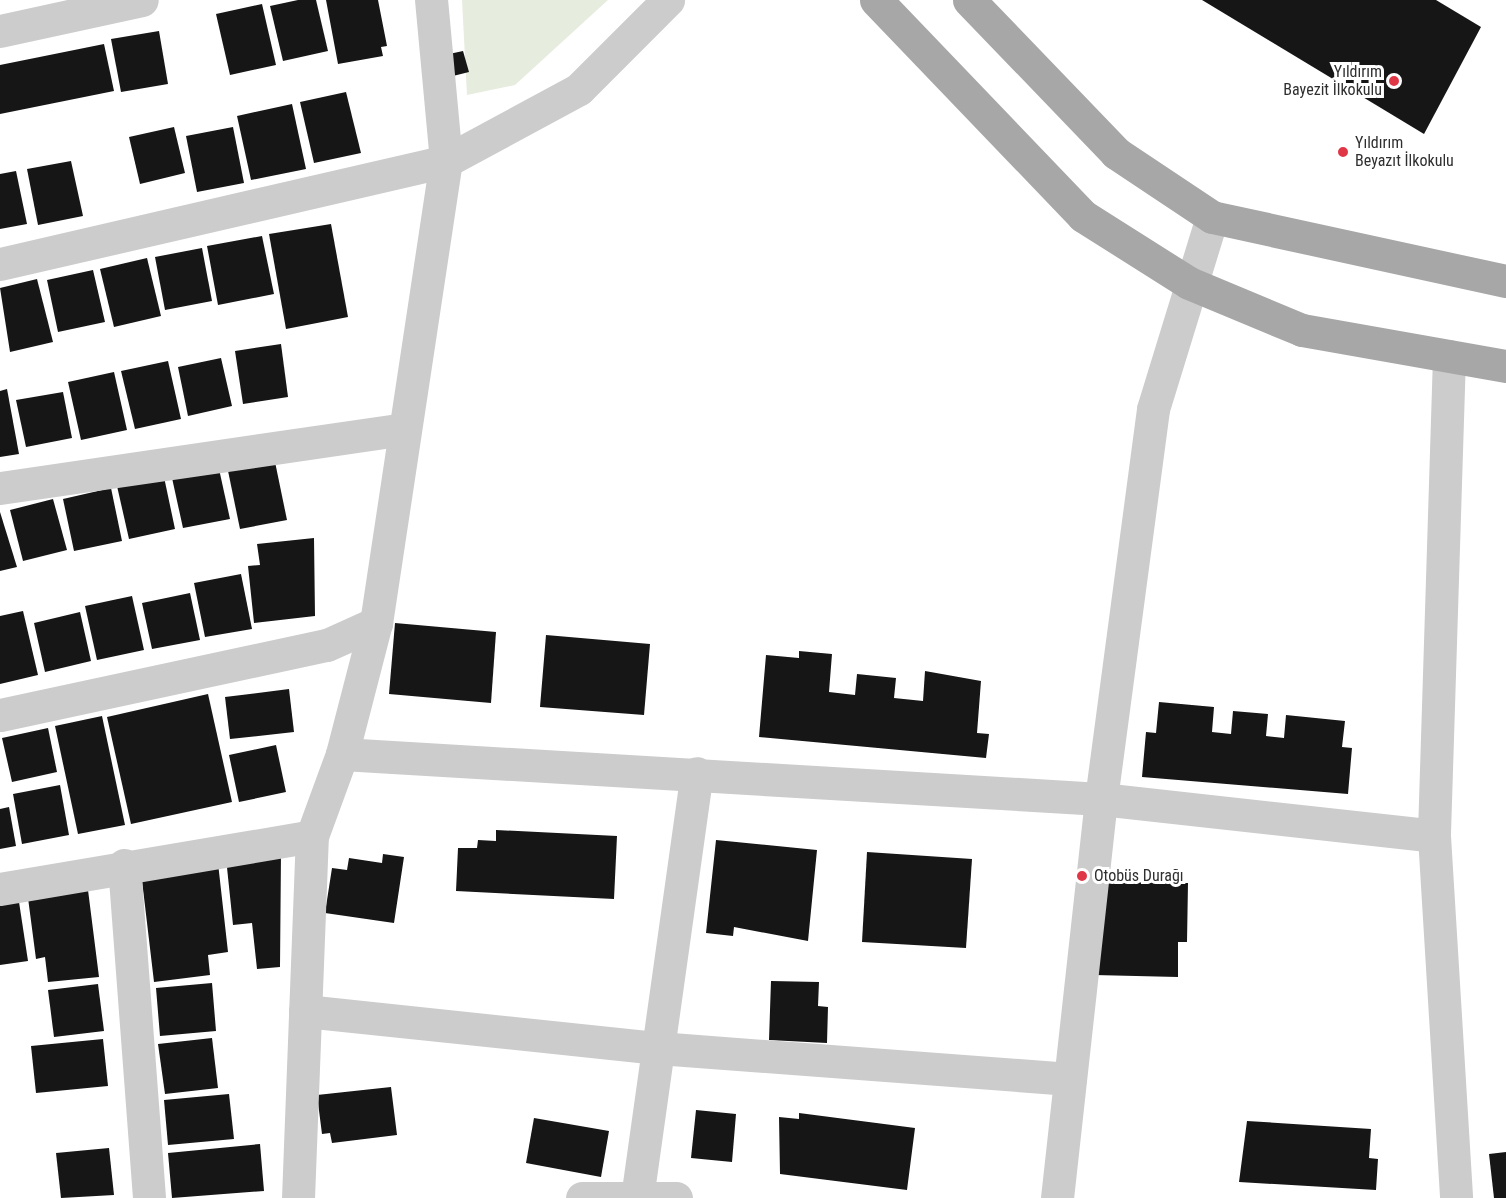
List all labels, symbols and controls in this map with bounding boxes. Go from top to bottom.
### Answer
place label: Yıldırım Bayezit İlkokulu [1283,62,1382,100]
marker: Yıldırım Bayezit İlkokulu [1387,74,1401,88]
place label: Yıldırım Beyazıt İlkokulu [1355,133,1454,171]
marker: Yıldırım Beyazıt İlkokulu [1336,145,1350,159]
place label: Otobüs Durağı [1094,866,1184,886]
marker: Otobüs Durağı [1075,869,1089,883]

